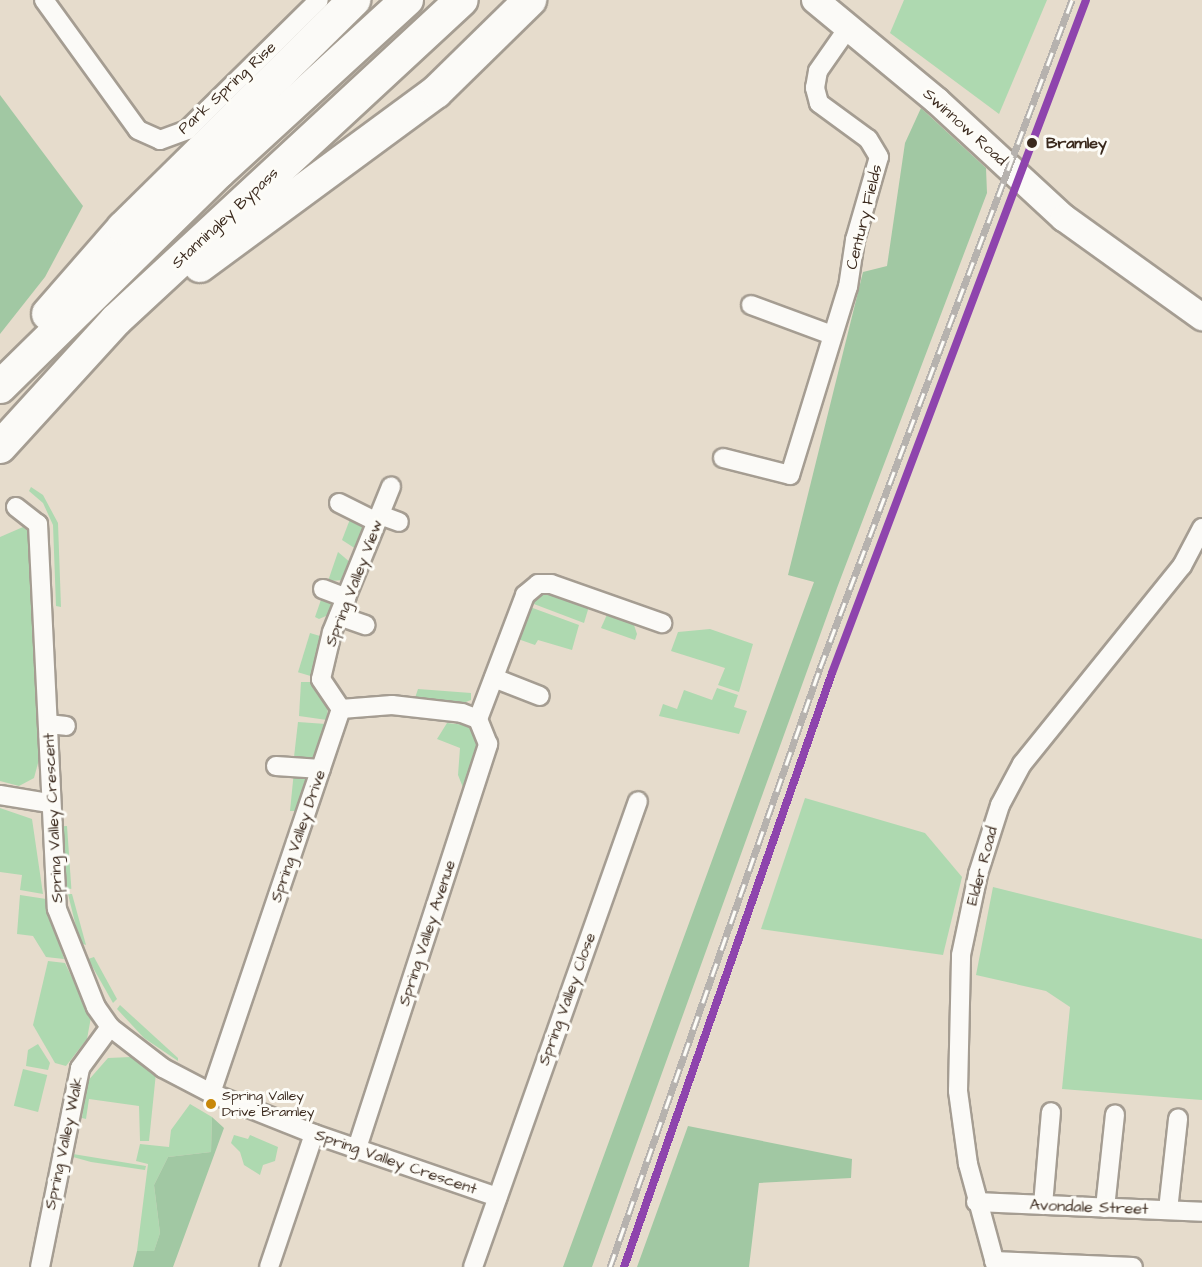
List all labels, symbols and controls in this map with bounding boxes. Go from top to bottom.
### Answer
street label: Park Spring Rise [174,38,280,138]
street label: Swinnow Road [919,84,1011,170]
place label: Bramley [1046,133,1107,153]
marker: Bramley [1023,134,1041,152]
street label: Century Fields [842,163,886,271]
street label: Stanningley Bypass [168,164,282,272]
street label: Spring Valley View [321,517,387,649]
street label: Spring Valley Crescent [39,732,67,904]
street label: Spring Valley Drive [266,767,330,905]
street label: Elder Road [962,824,1002,908]
street label: Spring Valley Avenue [394,858,460,1008]
street label: Spring Valley Close [534,930,600,1068]
street label: Spring Valley Walk [41,1075,87,1211]
place label: Spring Valley Drive Bramley [222,1088,315,1120]
marker: Spring Valley Drive Bramley [205,1098,217,1110]
street label: Spring Valley Crescent [312,1125,480,1199]
street label: Avondale Street [1029,1195,1149,1219]

